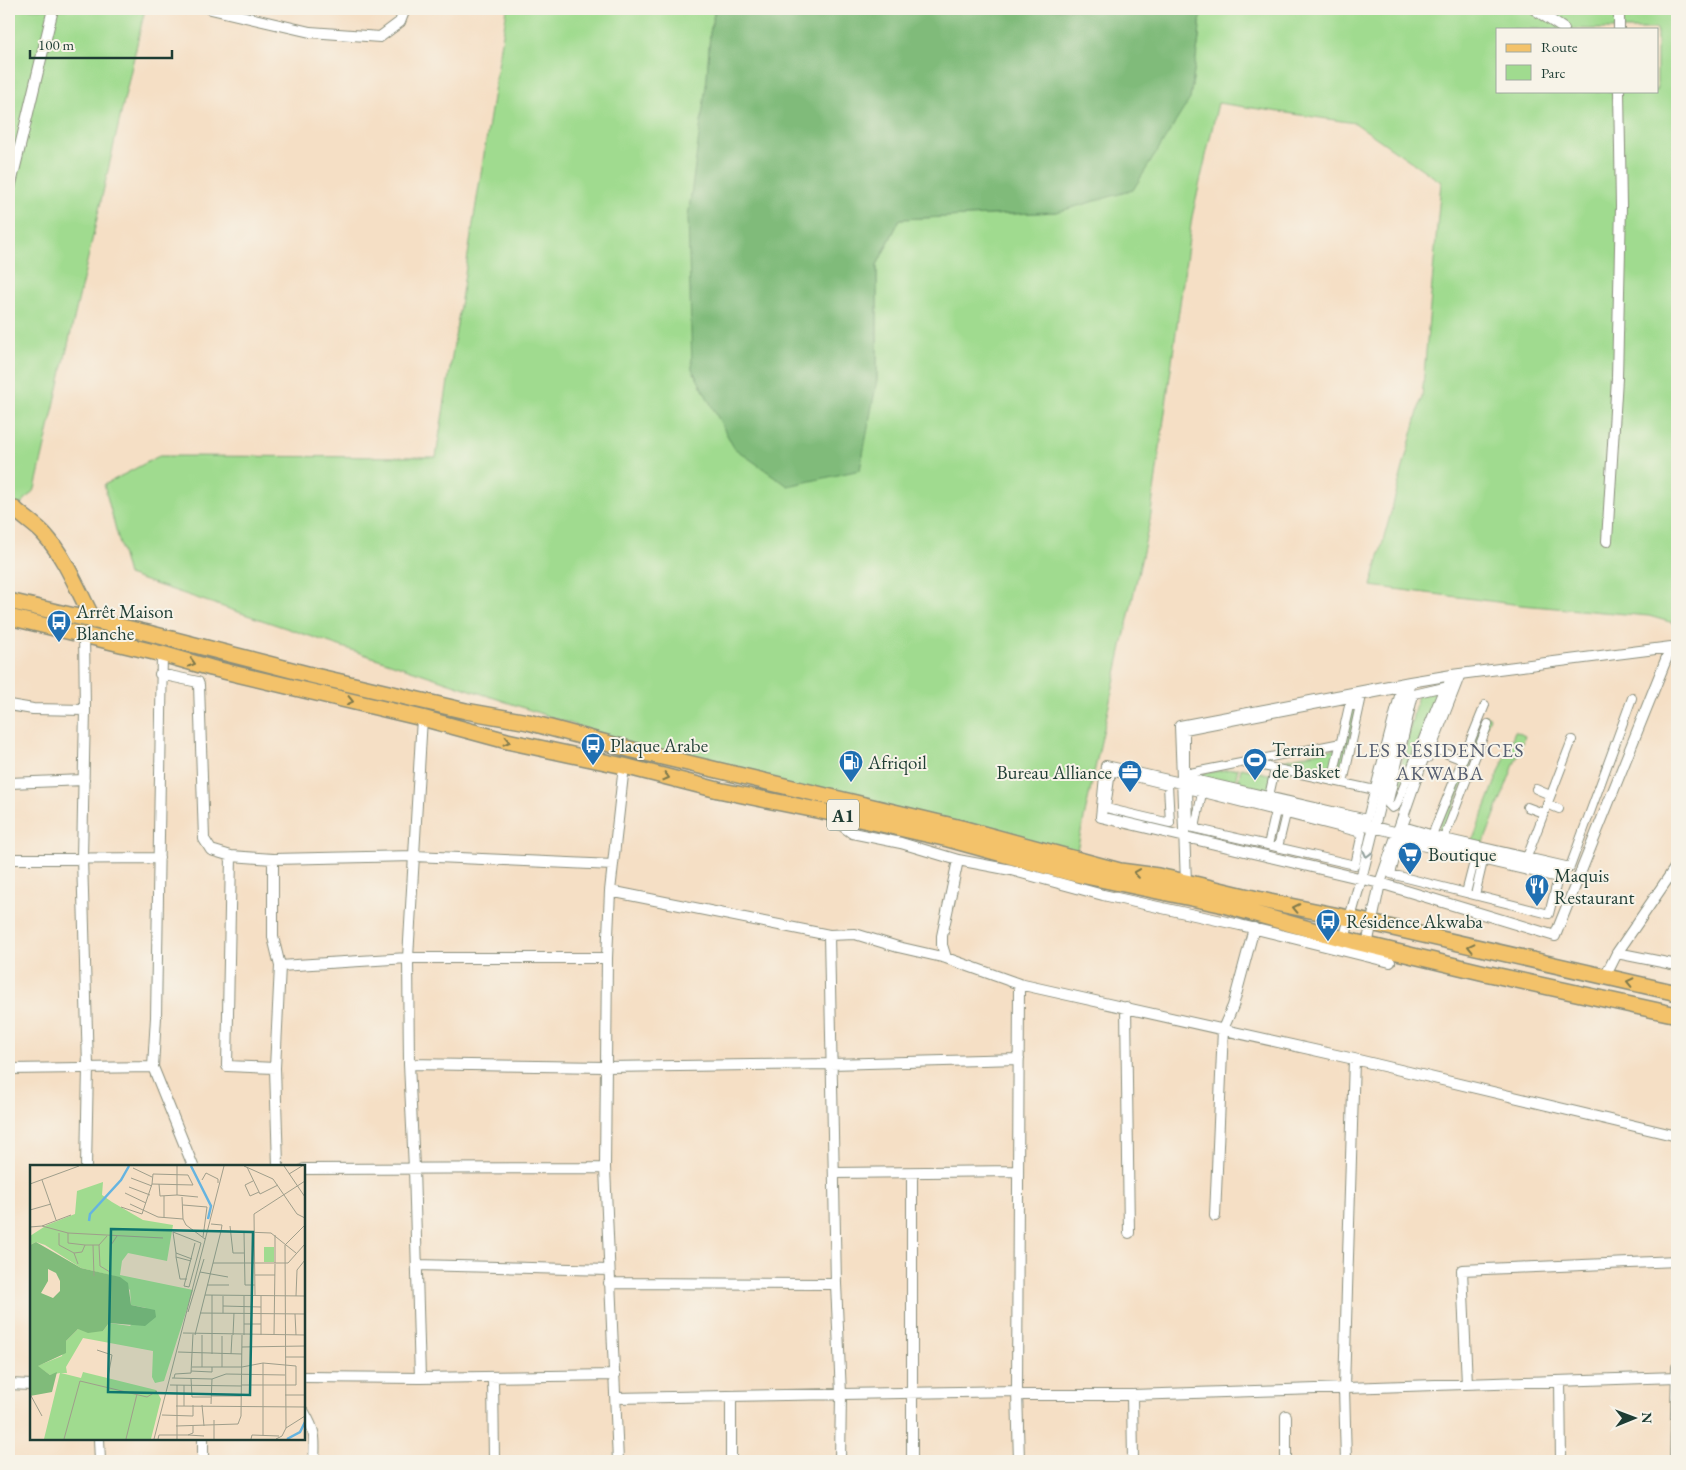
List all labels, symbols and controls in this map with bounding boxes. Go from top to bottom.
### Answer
scale bar [30,28,172,60]
legend [1496,28,1658,92]
text: 100 m [38,35,75,54]
text: Route [1541,37,1578,56]
text: Parc [1541,63,1566,82]
place label: Arrêt Maison Blanche [75,599,174,646]
bus stop icon: Arrêt Maison Blanche [46,609,72,643]
one-way arrow [187,657,196,668]
one-way arrow [345,695,354,706]
bus stop icon: Plaque Arabe [580,732,606,766]
place label: Plaque Arabe [610,733,708,758]
one-way arrow [503,735,512,746]
place label: Terrain de Basket [1272,737,1340,784]
district label: LES RÉSIDENCES AKWABA [1356,737,1524,786]
sports icon: Terrain de Basket [1242,747,1268,781]
fuel station icon: Afriqoil [838,749,864,783]
place label: Afriqoil [867,750,927,775]
office icon: Bureau Alliance [1117,759,1143,793]
place label: Bureau Alliance [996,760,1112,785]
one-way arrow [661,771,670,782]
road number: A1 [827,800,859,830]
supermarket icon: Boutique [1397,841,1423,875]
place label: Boutique [1428,842,1497,867]
one-way arrow [1362,850,1373,859]
place label: Maquis Restaurant [1554,863,1635,910]
one-way arrow [1133,868,1141,879]
restaurant icon: Maquis Restaurant [1524,873,1550,907]
one-way arrow [1291,903,1300,913]
bus stop icon: Résidence Akwaba [1315,908,1341,942]
place label: Résidence Akwaba [1346,909,1483,934]
one-way arrow [1467,942,1476,953]
one-way arrow [1625,978,1634,988]
inset map [30,1165,305,1440]
north arrow [1608,1392,1658,1442]
text: N [1638,1412,1656,1424]

